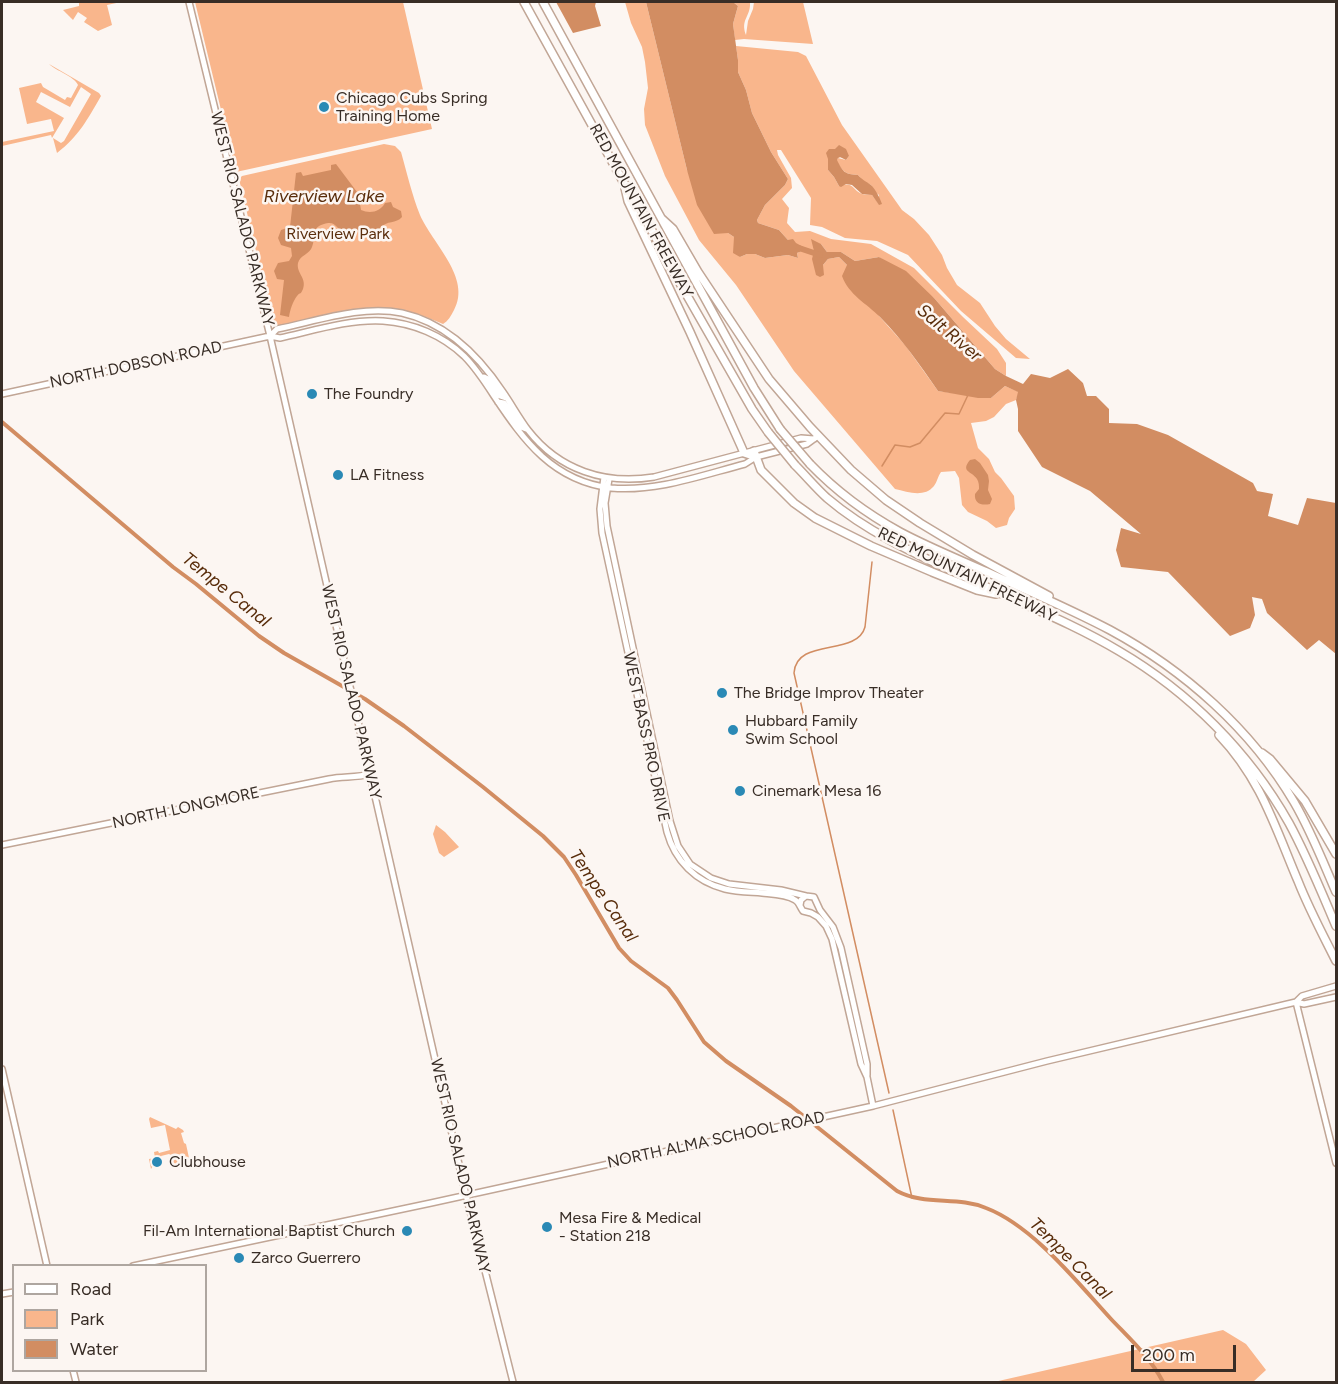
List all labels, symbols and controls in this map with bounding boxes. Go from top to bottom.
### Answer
place label: Chicago Cubs Spring Training Home [336,88,488,126]
marker: Chicago Cubs Spring Training Home [317,100,331,114]
street label: WEST RIO SALADO PARKWAY [206,110,278,328]
street label: RED MOUNTAIN FREEWAY [585,121,697,301]
water label: Riverview Lake [264,186,384,208]
park label: Riverview Park [286,224,390,244]
water label: Salt River [912,300,986,366]
street label: NORTH DOBSON ROAD [48,337,224,393]
place label: The Foundry [324,384,413,404]
marker: The Foundry [305,387,319,401]
place label: LA Fitness [350,465,424,485]
marker: LA Fitness [331,468,345,482]
street label: RED MOUNTAIN FREEWAY [875,523,1059,627]
water label: Tempe Canal [178,548,274,632]
street label: WEST RIO SALADO PARKWAY [317,582,385,802]
street label: WEST BASS PRO DRIVE [619,650,673,824]
place label: The Bridge Improv Theater [734,683,924,703]
marker: The Bridge Improv Theater [715,686,729,700]
place label: Hubbard Family Swim School [745,711,858,749]
marker: Hubbard Family Swim School [726,723,740,737]
place label: Cinemark Mesa 16 [752,781,881,801]
street label: NORTH LONGMORE [111,783,261,833]
marker: Cinemark Mesa 16 [733,784,747,798]
water label: Tempe Canal [564,846,642,946]
street label: WEST RIO SALADO PARKWAY [426,1056,494,1276]
street label: NORTH ALMA SCHOOL ROAD [606,1108,826,1172]
place label: Clubhouse [169,1152,246,1172]
marker: Clubhouse [150,1155,164,1169]
place label: Mesa Fire & Medical - Station 218 [559,1208,701,1246]
water label: Tempe Canal [1025,1214,1115,1304]
marker: Mesa Fire & Medical - Station 218 [540,1220,554,1234]
place label: Fil-Am International Baptist Church [143,1221,395,1241]
marker: Fil-Am International Baptist Church [400,1224,414,1238]
place label: Zarco Guerrero [251,1248,361,1268]
marker: Zarco Guerrero [232,1251,246,1265]
legend [12,1264,207,1372]
text: Road [70,1278,111,1300]
text: Park [70,1308,104,1330]
scale bar [1134,1333,1239,1371]
text: Water [70,1338,118,1360]
text: 200 m [1142,1344,1195,1366]

